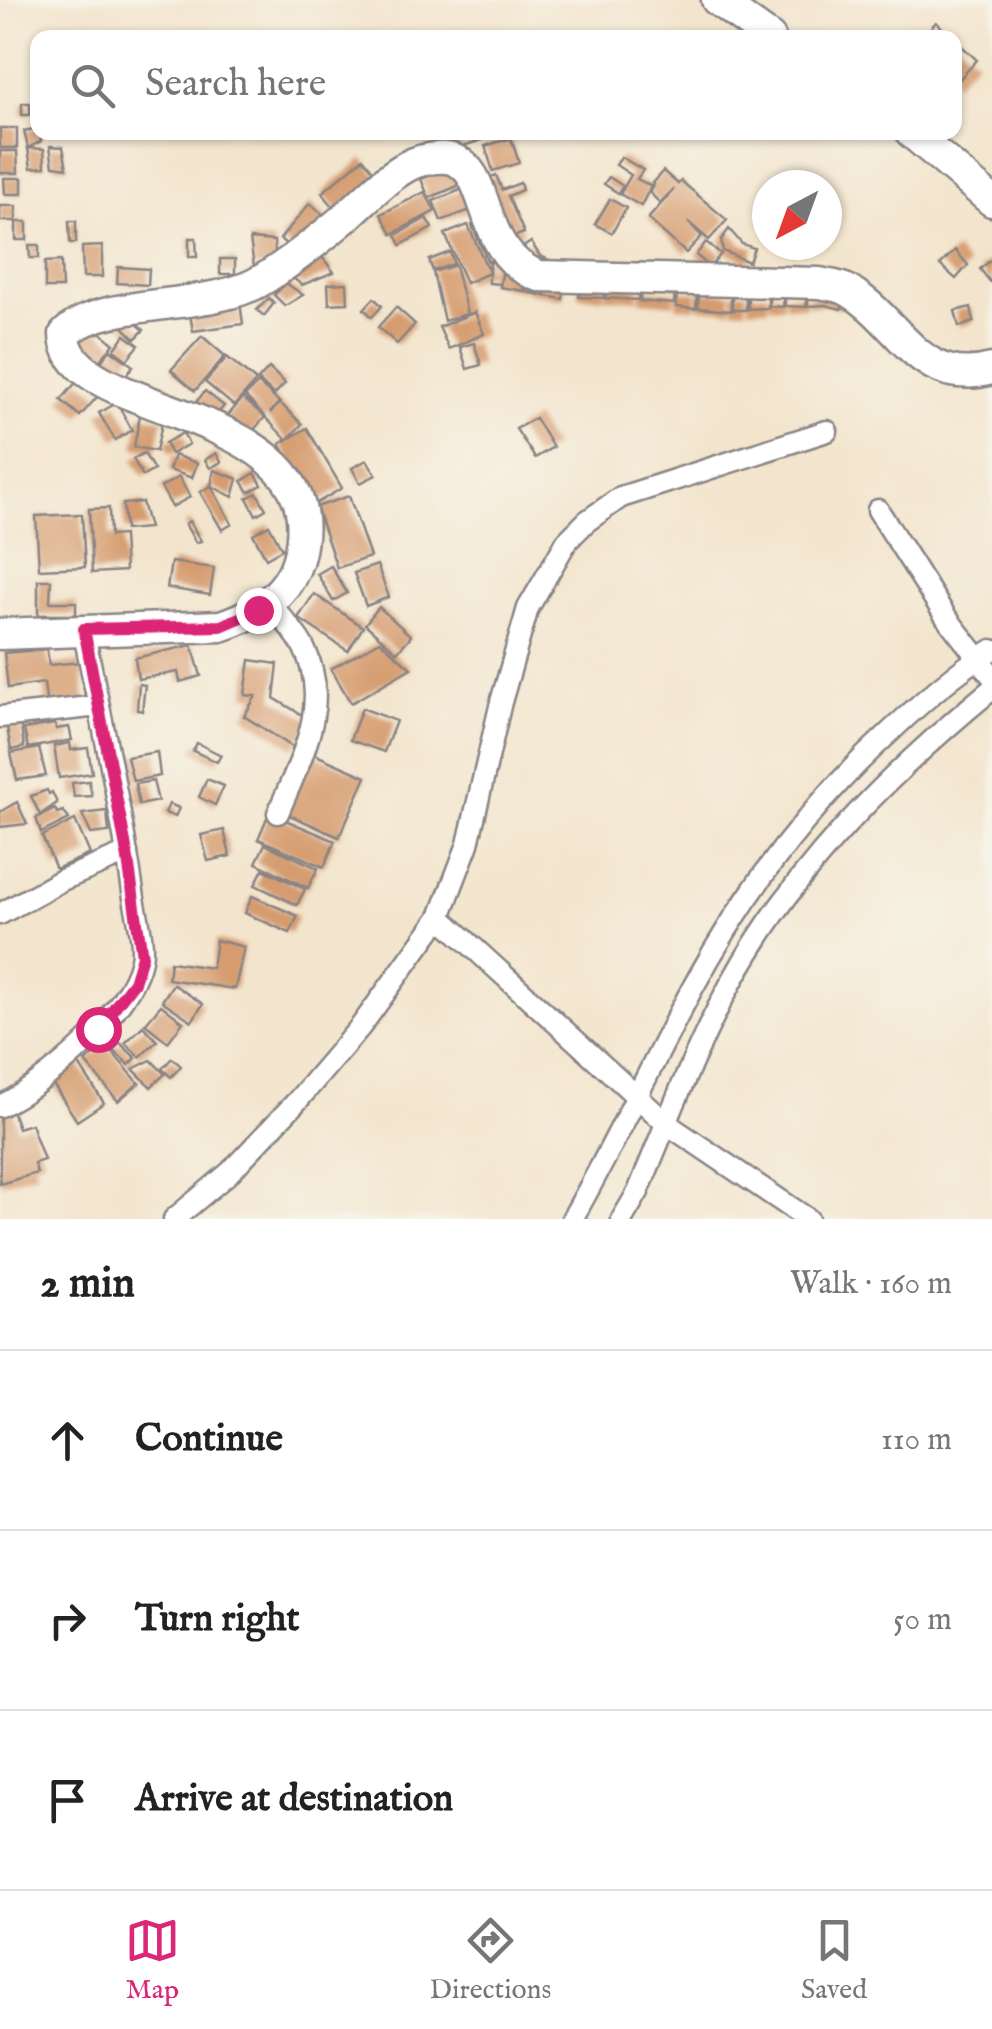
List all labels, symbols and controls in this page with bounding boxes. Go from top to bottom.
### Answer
search box [30,30,962,140]
icon: search [65,58,120,113]
text: Search here [145,61,326,109]
north arrow [752,170,842,260]
route end [236,588,282,634]
route start [76,1007,122,1053]
text: 2 min [40,1258,135,1311]
text: Walk · 160 m [790,1264,952,1305]
icon: ahead [40,1413,95,1468]
text: Continue [135,1416,283,1464]
text: 110 m [881,1420,952,1461]
icon: right [40,1593,95,1648]
text: Turn right [135,1596,299,1644]
text: 50 m [893,1600,952,1641]
icon: arrive [40,1773,95,1828]
text: Arrive at destination [135,1776,453,1824]
tab: Map [125,1913,180,2008]
tab: Directions [429,1913,551,2008]
tab: Saved [801,1913,867,2008]

